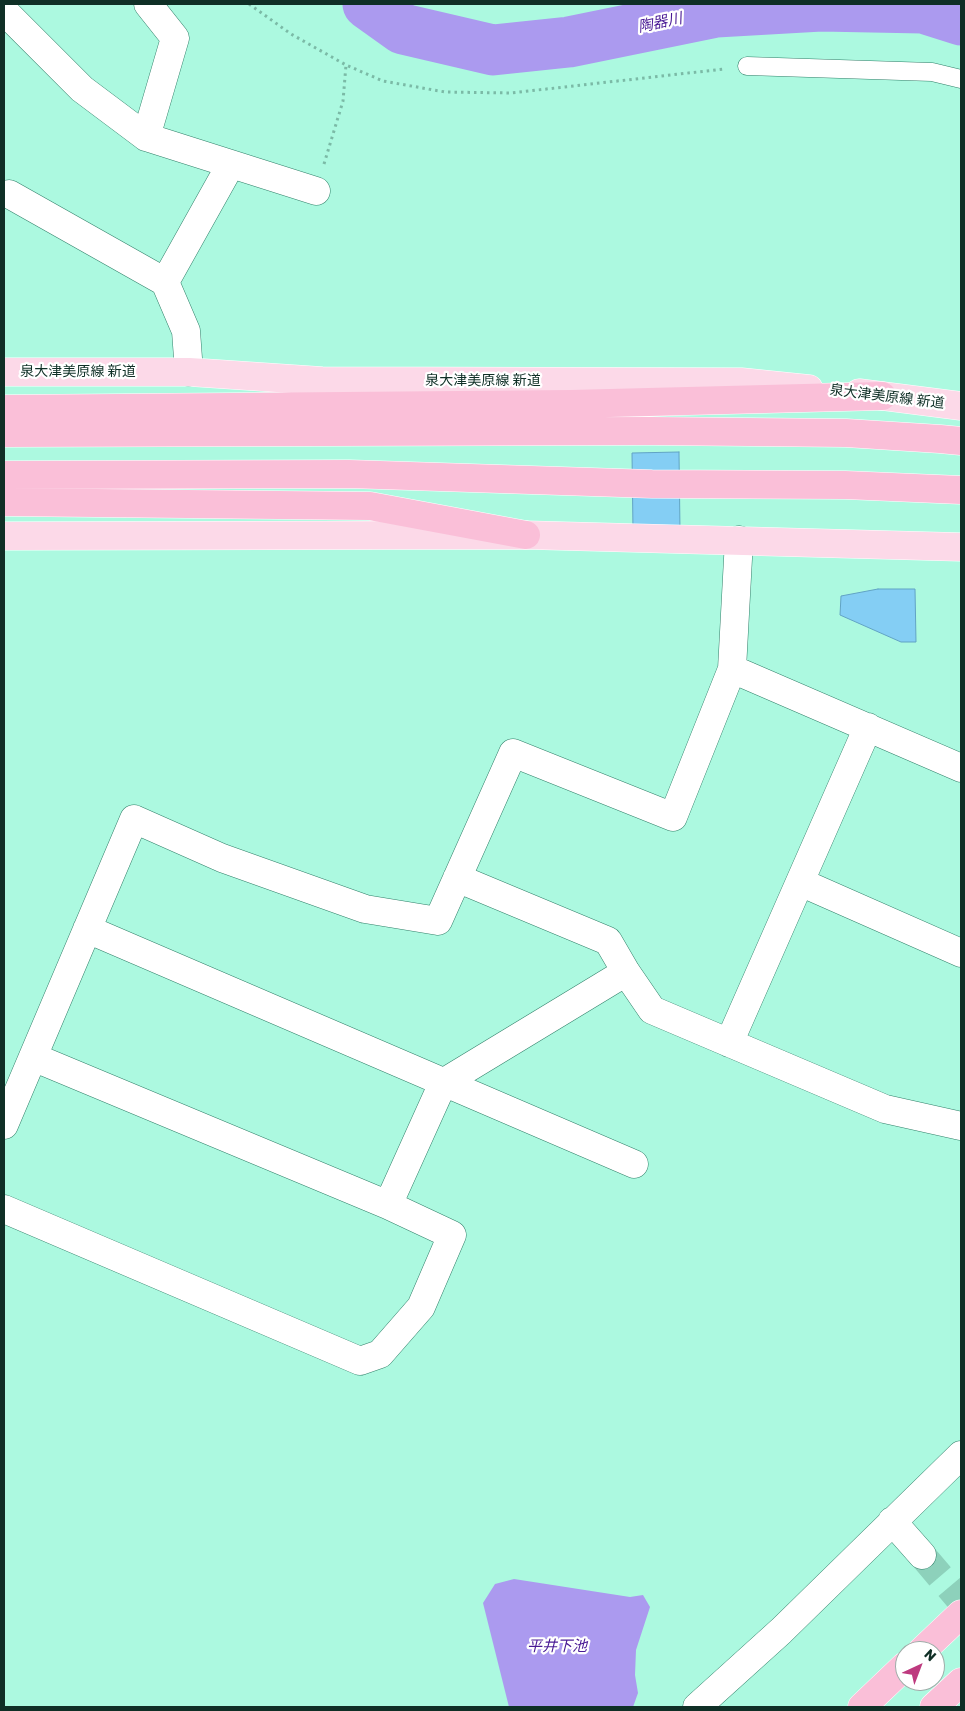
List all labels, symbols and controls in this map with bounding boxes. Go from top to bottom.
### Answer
water label: 陶器川 [636,10,684,36]
street label: 泉大津美原線 新道 [20,364,136,380]
street label: 泉大津美原線 新道 [425,373,541,389]
street label: 泉大津美原線 新道 [829,382,945,412]
water label: 平井下池 [527,1638,587,1656]
north arrow [895,1641,945,1691]
text: N [920,1646,939,1665]

